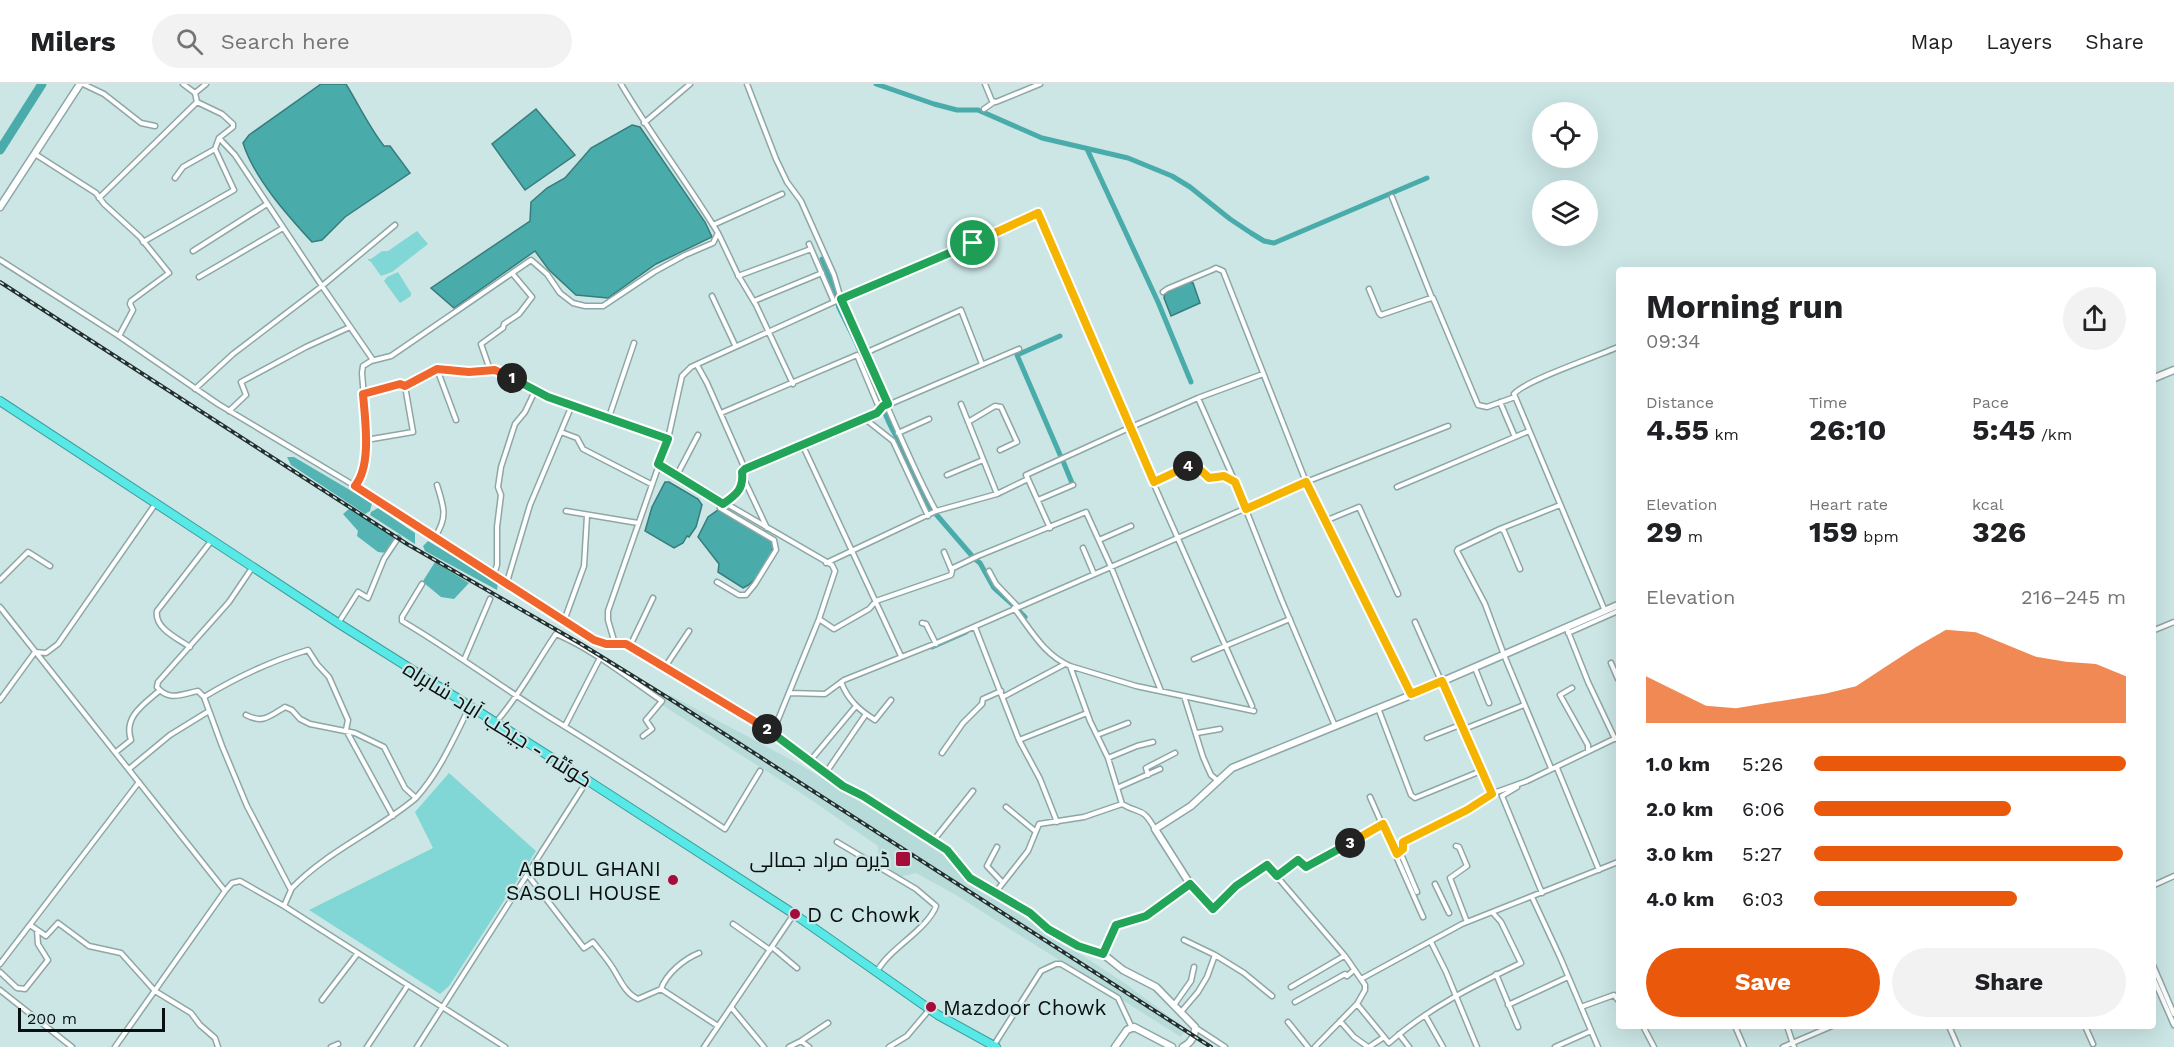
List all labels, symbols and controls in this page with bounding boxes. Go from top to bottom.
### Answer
search box [152,14,572,68]
text: Milers [30,25,116,58]
icon: search [173,25,206,58]
text: Search here [221,29,350,54]
text: Map [1910,29,1953,54]
text: Layers [1986,29,2052,54]
text: Share [2085,29,2144,54]
map controls [1532,102,1598,246]
button: locate [1532,102,1598,168]
button: layers [1532,180,1598,246]
pin [947,217,998,268]
icon: arrive [956,226,989,259]
text: Morning run [1646,287,1843,326]
button: share [2063,287,2126,350]
text: 09:34 [1646,329,1701,353]
pin: 1 [497,363,527,393]
text: 1 [509,368,515,387]
text: Distance [1646,393,1714,412]
text: Time [1809,393,1847,412]
text: Pace [1972,393,2009,412]
text: 4.55 [1646,412,1709,447]
text: 26:10 [1809,412,1887,447]
text: 5:45 [1972,412,2035,447]
text: km [1709,425,1739,444]
text: /km [2035,425,2072,444]
pin: 4 [1173,451,1203,481]
text: 4 [1183,456,1193,475]
text: Elevation [1646,495,1717,514]
text: Heart rate [1809,495,1888,514]
text: kcal [1972,495,2004,514]
text: 29 [1646,514,1682,549]
text: 159 [1809,514,1858,549]
text: 326 [1972,514,2026,549]
text: m [1682,527,1703,546]
text: bpm [1858,527,1899,546]
text: Elevation [1646,585,1735,609]
text: 216–245 m [2021,585,2126,609]
street label: کوئٹہ - جیکب آباد شاہراہ [398,656,597,794]
pin: 2 [752,714,782,744]
text: 2 [762,719,772,738]
text: 1.0 km [1646,752,1710,776]
text: 5:26 [1742,752,1783,776]
text: 2.0 km [1646,797,1713,821]
text: 6:06 [1742,797,1785,821]
pin: 3 [1335,828,1365,858]
text: 3 [1345,833,1355,852]
text: 3.0 km [1646,842,1713,866]
text: 5:27 [1742,842,1782,866]
place label: ڈیرہ مراد جمالی [749,847,890,873]
marker: ڈیرہ مراد جمالی [894,850,912,868]
place label: ABDUL GHANI SASOLI HOUSE [506,856,661,905]
marker: ABDUL GHANI SASOLI HOUSE [666,873,680,887]
text: 4.0 km [1646,887,1714,911]
text: 6:03 [1742,887,1784,911]
place label: D C Chowk [807,902,920,927]
marker: D C Chowk [788,907,802,921]
button: Save [1646,948,1880,1017]
button: Share [1892,948,2126,1017]
place label: Mazdoor Chowk [943,995,1107,1020]
marker: Mazdoor Chowk [924,1000,938,1014]
scale bar [18,1005,165,1032]
text: 200 m [27,1009,77,1028]

